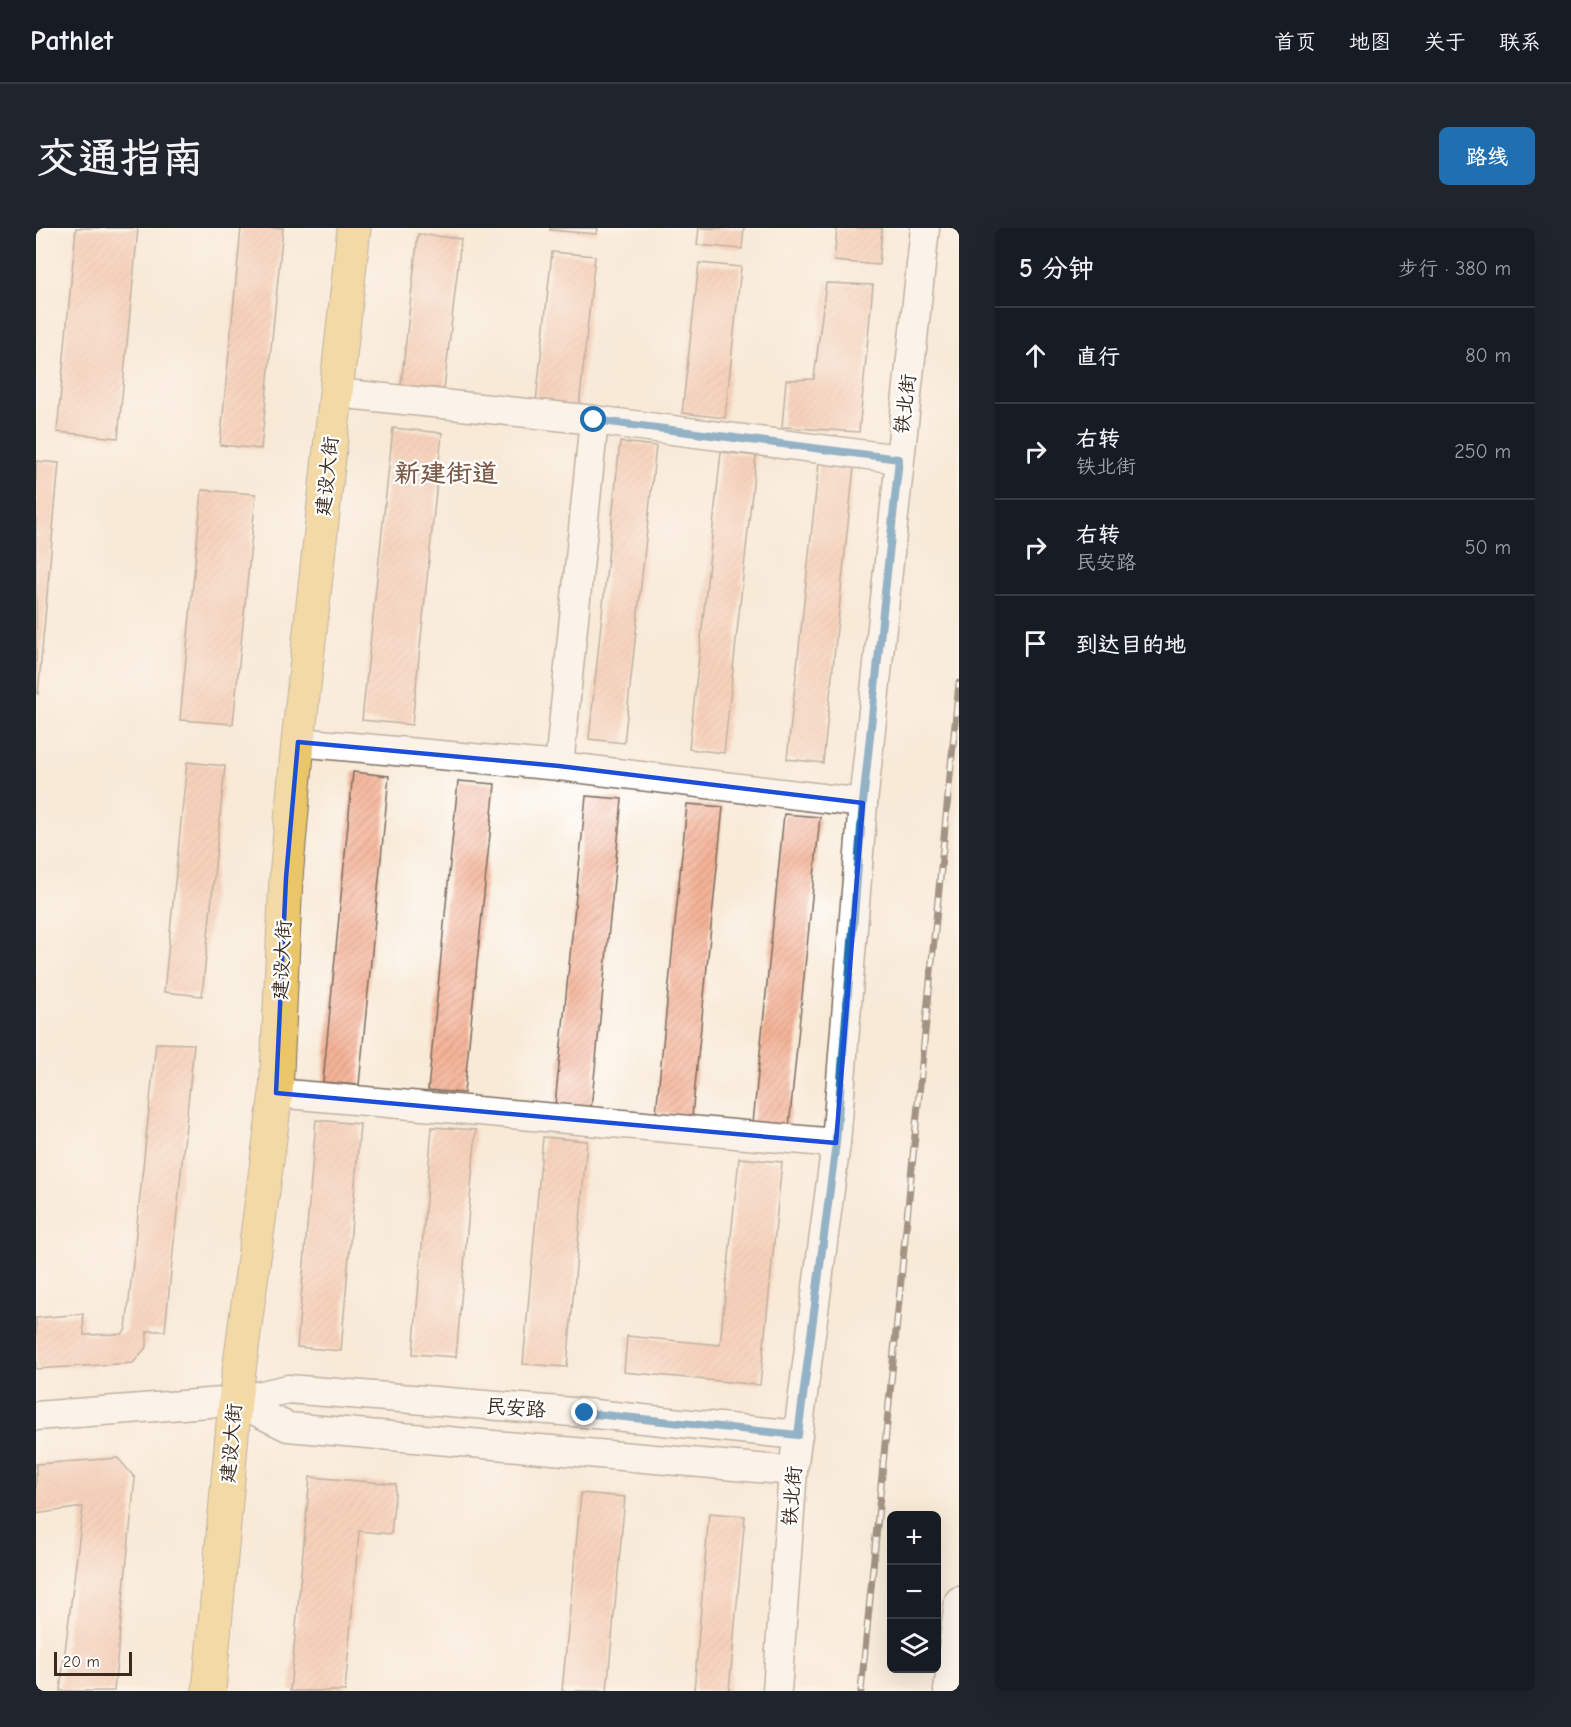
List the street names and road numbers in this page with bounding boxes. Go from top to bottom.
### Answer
street label: 铁北街 [890,373,920,435]
street label: 建设大街 [311,435,343,517]
street label: 建设大街 [268,919,296,1001]
street label: 民安路 [485,1394,548,1422]
street label: 建设大街 [216,1402,246,1484]
street label: 铁北街 [778,1465,806,1527]

